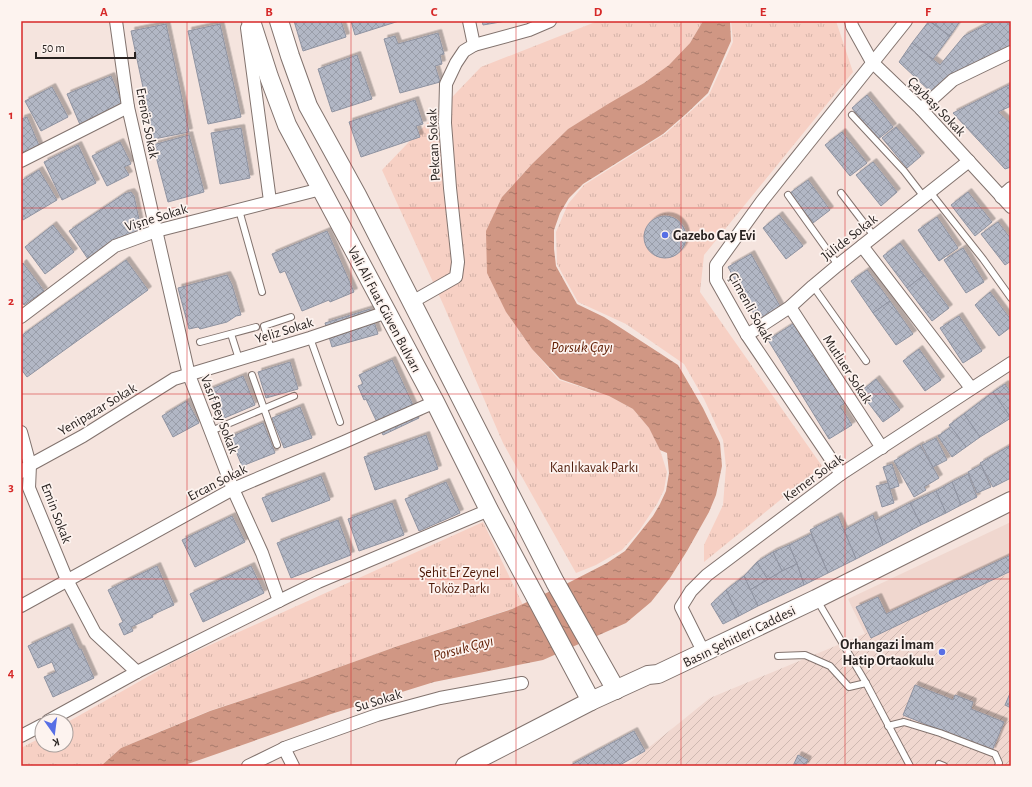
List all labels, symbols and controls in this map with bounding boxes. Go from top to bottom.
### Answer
text: A [100,6,108,19]
text: B [265,6,273,19]
text: C [431,6,438,19]
text: D [594,6,603,19]
text: E [760,6,767,19]
text: F [925,6,932,19]
scale bar [36,34,135,60]
text: 50 m [42,42,65,54]
street label: Çaybaşı Sokak [905,74,968,139]
street label: Erenöz Sokak [133,87,161,160]
street label: Pekcan Sokak [425,108,443,182]
text: 1 [9,109,13,122]
street label: Vişne Sokak [123,202,190,234]
street label: Jülide Sokak [819,211,881,264]
place label: Gazebo Cay Evi [673,229,756,243]
marker: Gazebo Cay Evi [660,230,670,240]
street label: Vali Ali Fuat Güven Bulvarı [345,244,423,375]
street label: Çimenli Sokak [725,270,775,345]
text: 2 [8,295,14,308]
street label: Yeliz Sokak [254,315,316,346]
street label: Mutluer Sokak [820,333,875,407]
water label: Porsuk Çayı [551,340,613,355]
street label: Vasıf Bey Sokak [198,373,241,456]
street label: Yenipazar Sokak [56,381,139,439]
street label: Kemer Sokak [781,451,847,504]
park label: Kanlıkavak Parkı [550,461,638,475]
street label: Ercan Sokak [186,462,250,504]
text: 3 [8,481,14,494]
street label: Emin Sokak [38,481,74,546]
park label: Şehit Er Zeynel Toköz Parkı [419,566,499,596]
street label: Basın Şehitleri Caddesi [681,604,798,670]
water label: Porsuk Çayı [431,633,495,664]
place label: Orhangazi İmam Hatip Ortaokulu [840,636,935,668]
marker: Orhangazi İmam Hatip Ortaokulu [937,647,947,657]
text: 4 [8,667,15,680]
street label: Su Sokak [353,687,404,715]
north arrow [34,713,74,753]
text: K [51,736,61,748]

